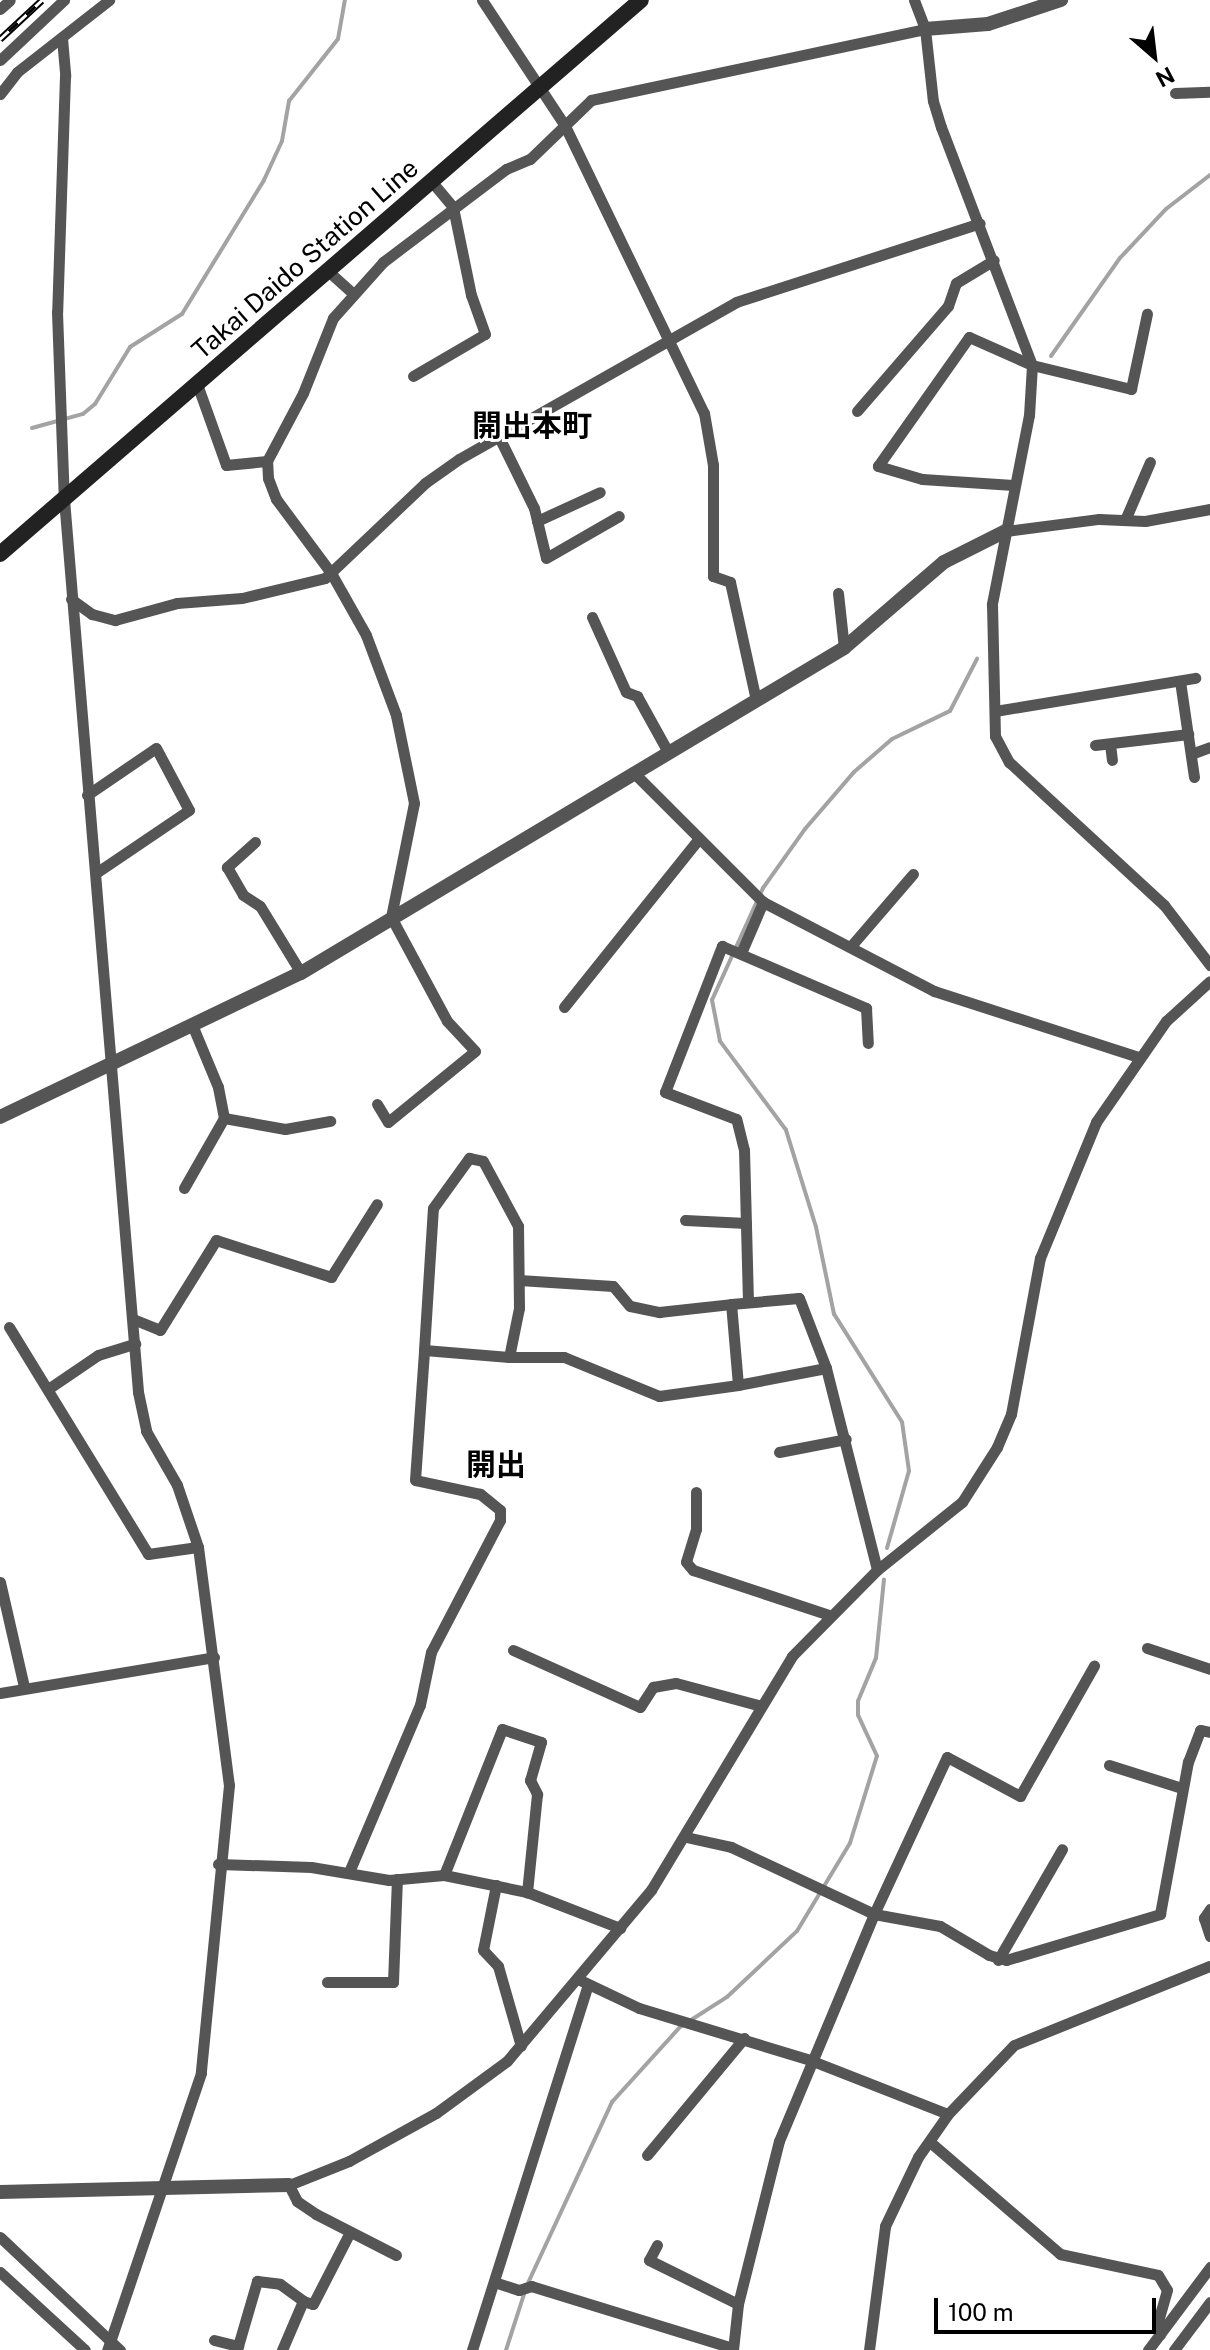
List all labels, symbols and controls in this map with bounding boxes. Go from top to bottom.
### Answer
north arrow [1114,16,1194,96]
text: N [1152,62,1179,93]
street label: Takai Daido Station Line [185,152,425,366]
district label: 開出本町 [472,407,592,443]
district label: 開出 [466,1446,526,1482]
scale bar [938,2282,1160,2332]
text: 100 m [948,2298,1014,2326]

